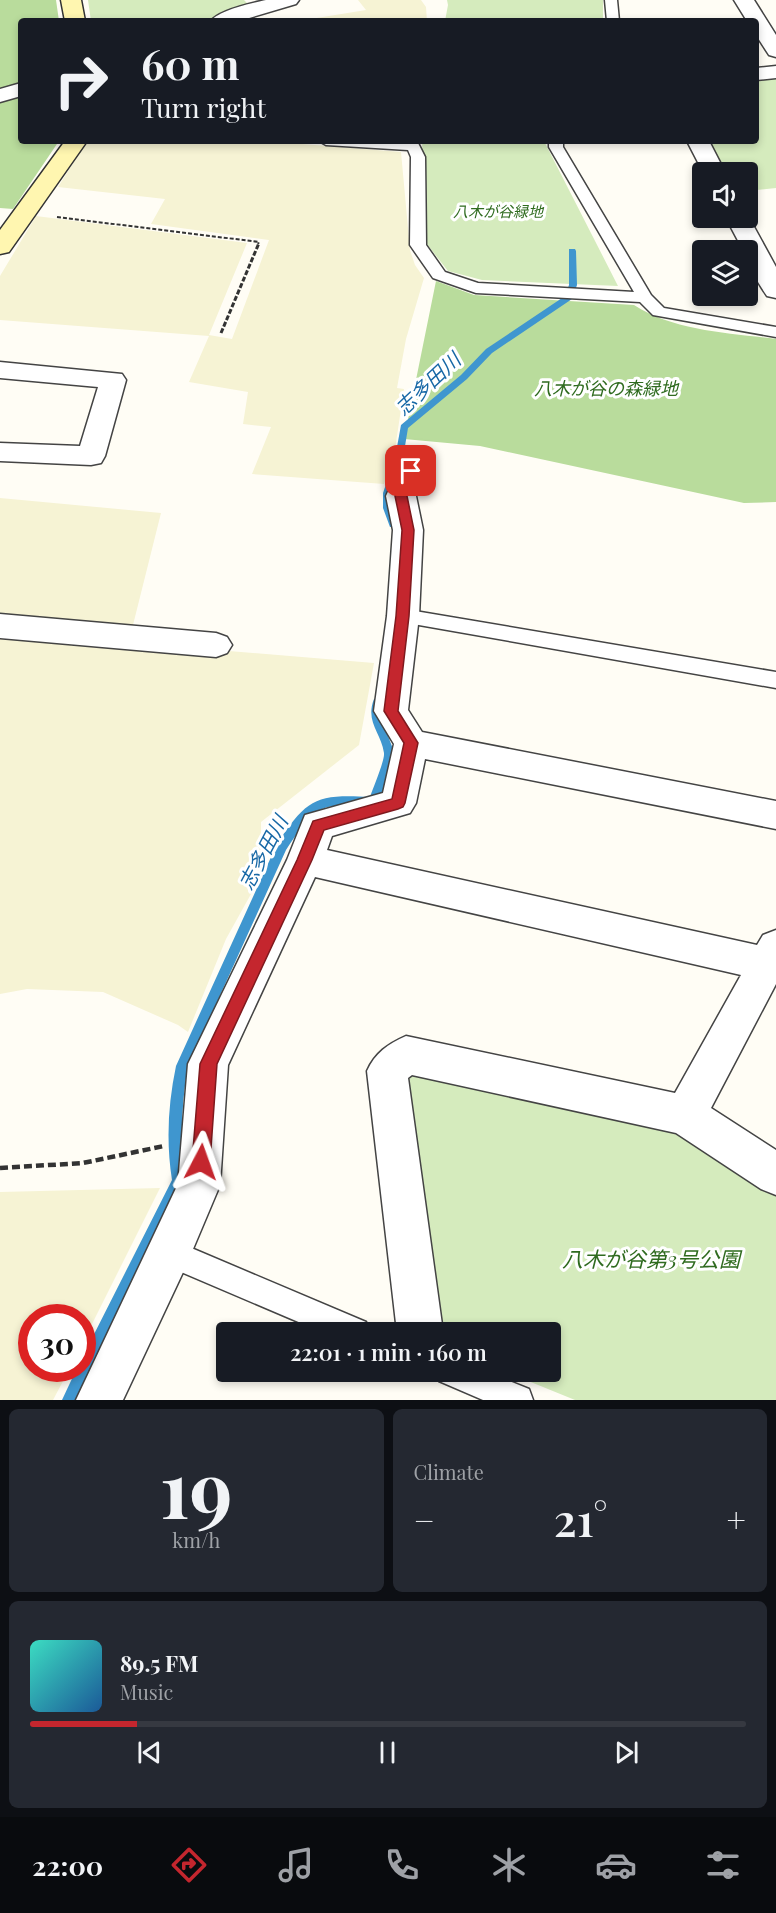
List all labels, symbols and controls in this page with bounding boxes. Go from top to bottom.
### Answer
text: 60 m [141,35,239,91]
icon: right [42,42,120,120]
text: Turn right [141,89,266,125]
map controls [692,162,758,306]
button: sound [692,162,758,228]
park label: 八木が谷緑地 [453,201,545,221]
button: layers [692,240,758,306]
water label: 志多田川 [389,344,467,420]
park label: 八木が谷の森緑地 [534,376,680,400]
pin [385,445,436,496]
icon: arrive [394,454,427,487]
water label: 志多田川 [231,809,294,894]
position arrow [169,1130,233,1194]
park label: 八木が谷第3号公園 [562,1244,743,1272]
speed limit sign: 30 [18,1304,96,1382]
text: 22:01 · 1 min · 160 m [290,1337,487,1367]
text: 19 [160,1435,233,1539]
text: Climate [414,1458,484,1485]
text: 21° [554,1488,608,1548]
text: − [414,1497,435,1541]
text: + [727,1497,746,1541]
text: km/h [172,1526,220,1553]
text: 89.5 FM [120,1648,198,1678]
text: Music [120,1678,173,1705]
icon: previous [133,1736,166,1769]
icon: pause [371,1736,404,1769]
icon: next [610,1736,643,1769]
icon: directions [168,1844,210,1886]
icon: music [275,1844,317,1886]
icon: phone [381,1844,423,1886]
icon: climate [488,1844,530,1886]
icon: car [595,1844,637,1886]
icon: filters [702,1844,744,1886]
text: 22:00 [32,1847,103,1883]

